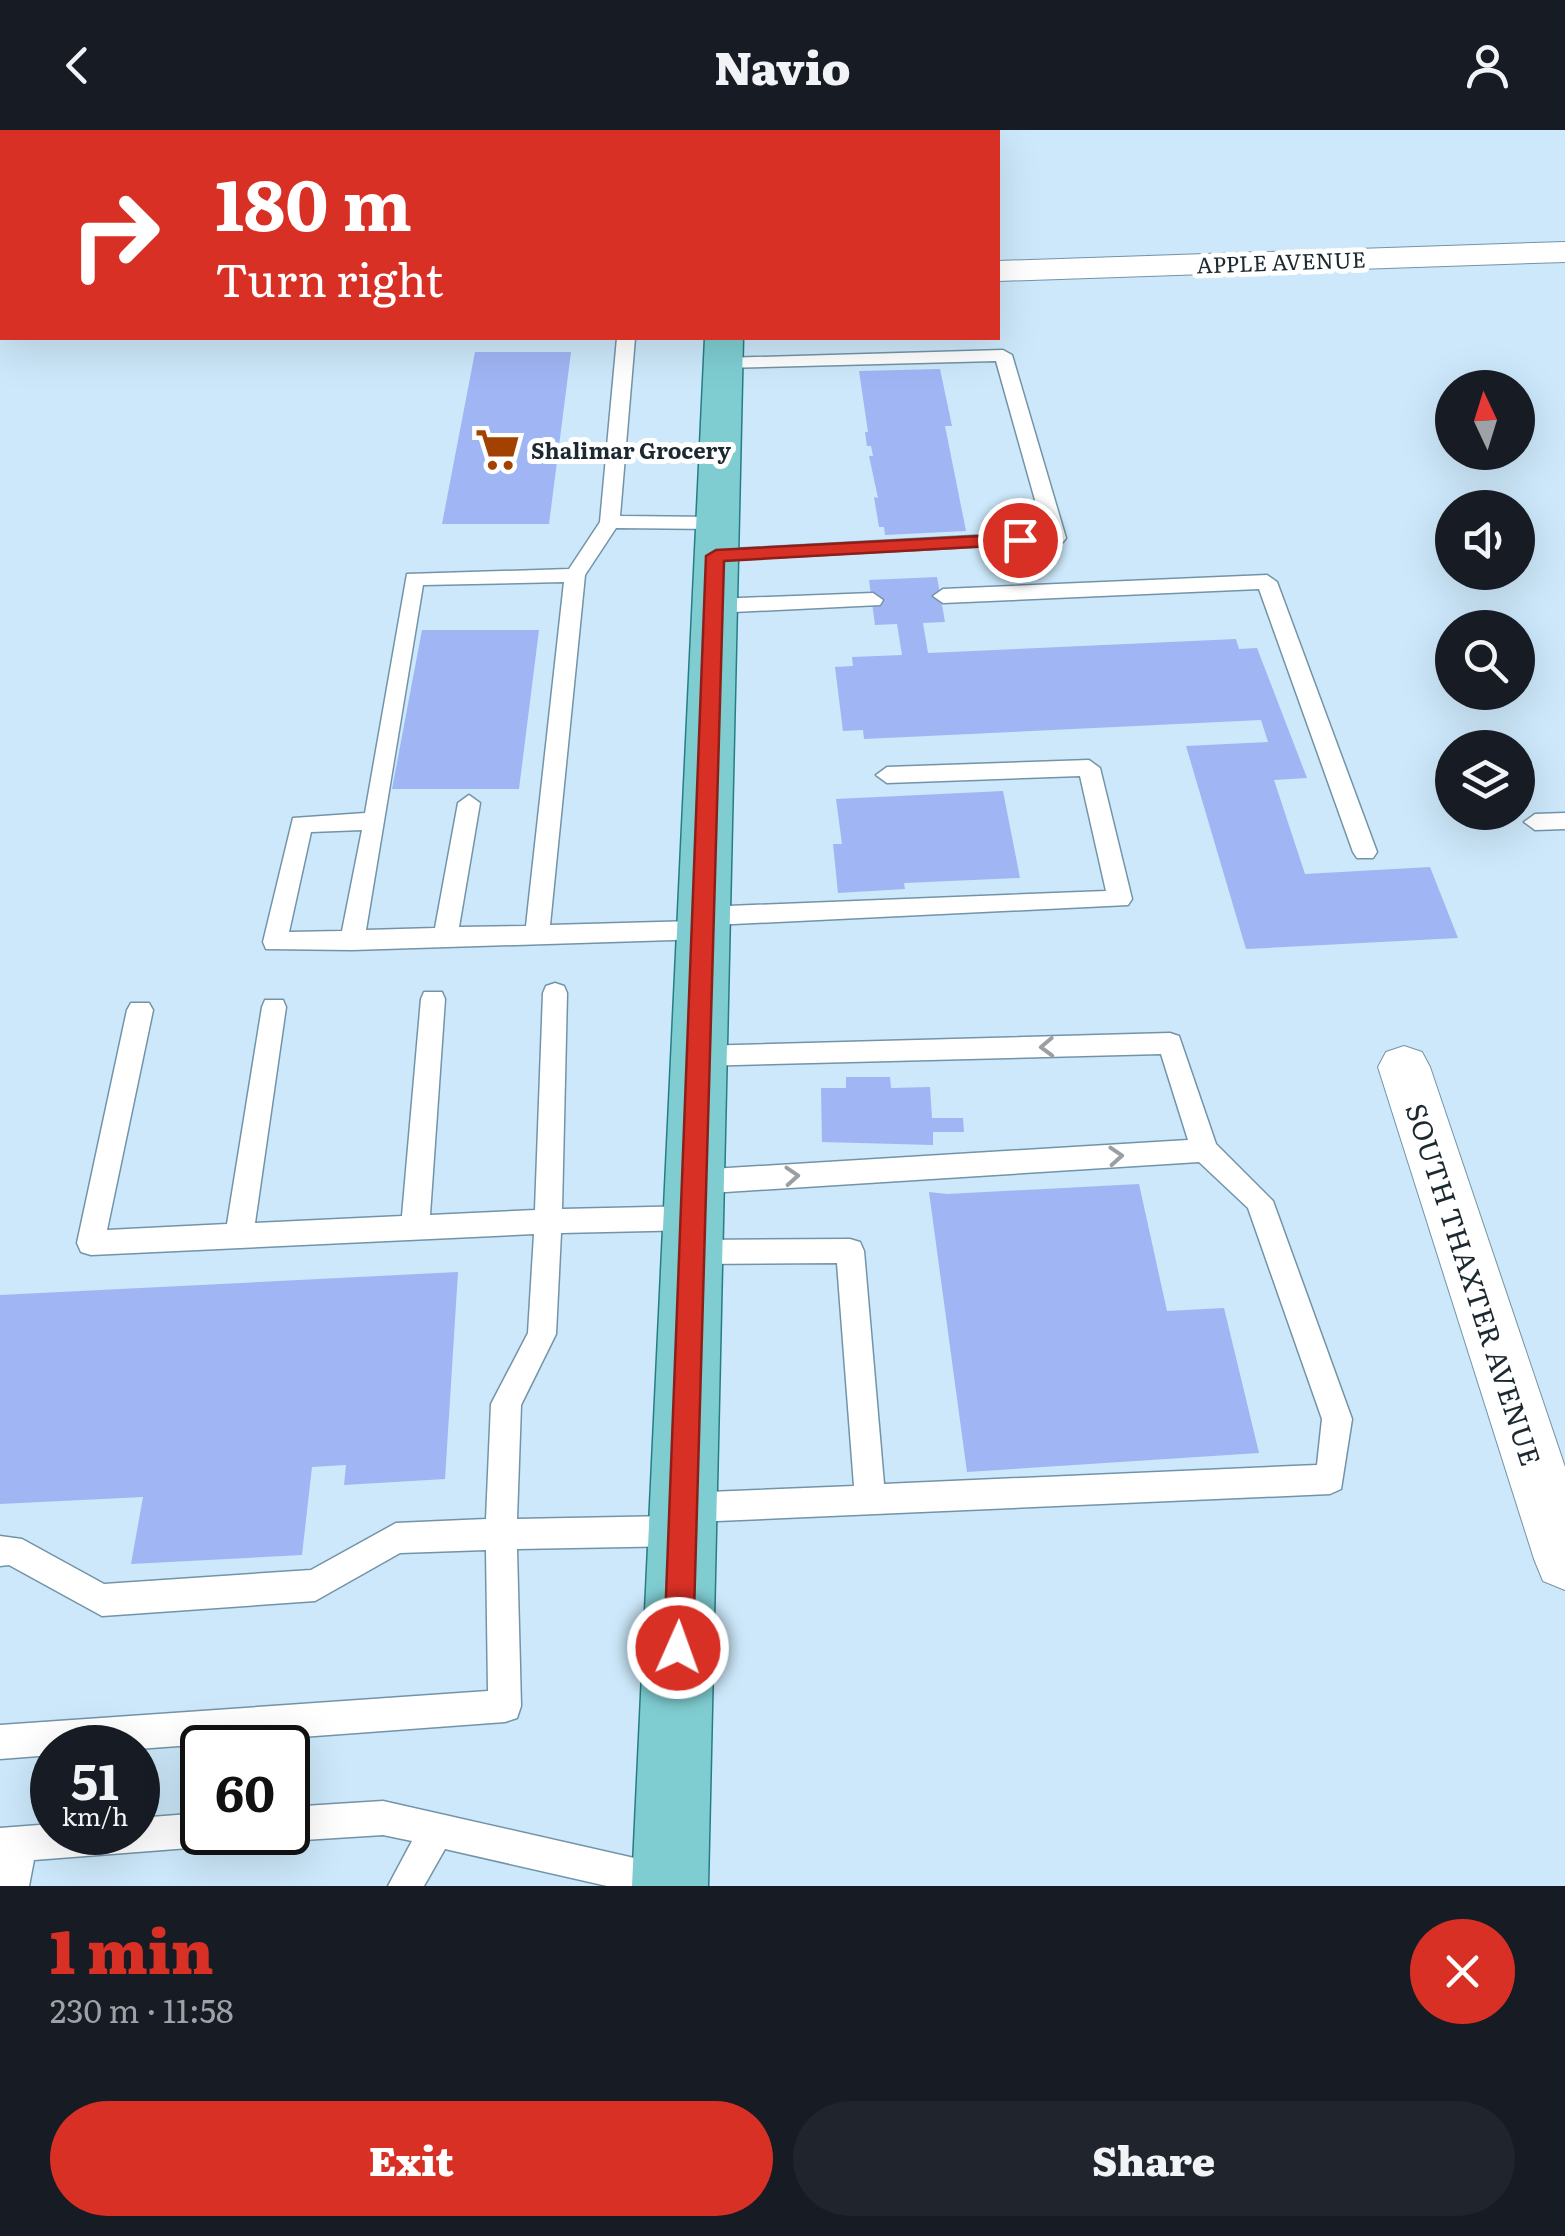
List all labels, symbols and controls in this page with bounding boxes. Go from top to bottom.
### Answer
text: Navio [714,32,851,99]
icon: back [50,38,105,93]
icon: person [1460,38,1515,93]
text: 180 m [215,149,412,253]
icon: right [50,170,180,300]
street label: APPLE AVENUE [1196,242,1366,280]
text: Turn right [215,244,443,311]
north arrow [1435,370,1535,470]
map controls [1435,370,1535,830]
supermarket icon: Shalimar Grocery [474,425,522,473]
place label: Shalimar Grocery [531,433,731,466]
button: sound [1435,490,1535,590]
pin [978,498,1063,583]
icon: arrive [993,513,1048,568]
button: search [1435,610,1535,710]
button: layers [1435,730,1535,830]
one-way arrow [1039,1036,1055,1057]
street label: SOUTH THAXTER AVENUE [1396,1097,1554,1471]
one-way arrow [1109,1146,1125,1167]
one-way arrow [784,1166,800,1187]
position arrow [626,1596,730,1700]
speed limit sign: 60 [180,1725,310,1855]
text: 51 [71,1741,119,1815]
text: km/h [62,1797,128,1834]
text: 1 min [50,1903,214,1992]
button: close [1410,1919,1515,2024]
text: 230 m · 11:58 [50,1985,234,2033]
button: Exit [50,2101,773,2216]
button: Share [793,2101,1515,2216]

